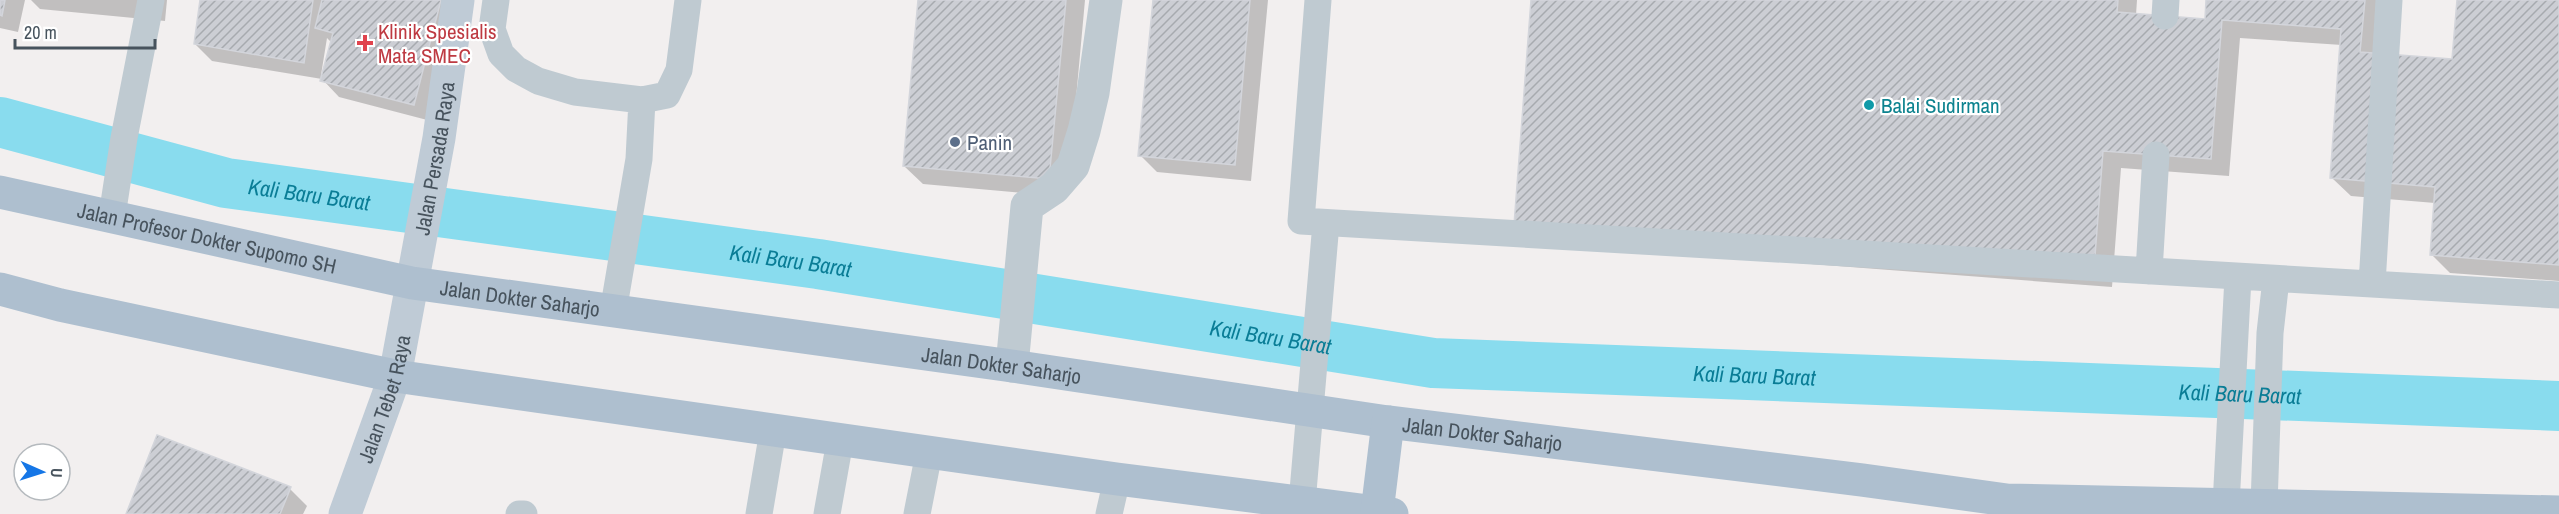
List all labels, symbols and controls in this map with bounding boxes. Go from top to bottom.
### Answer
scale bar [15,12,154,50]
place label: Klinik Spesialis Mata SMEC [378,17,497,70]
text: 20 m [24,20,57,45]
marker: Klinik Spesialis Mata SMEC [356,34,374,52]
street label: Jalan Persada Raya [407,79,461,237]
place label: Balai Sudirman [1881,91,2000,120]
marker: Balai Sudirman [1862,98,1876,112]
place label: Panin [967,128,1012,157]
marker: Panin [948,135,962,149]
water label: Kali Baru Barat [246,171,373,218]
street label: Jalan Profesor Dokter Supomo SH [75,195,339,280]
water label: Kali Baru Barat [728,237,855,284]
street label: Jalan Dokter Saharjo [438,273,602,323]
water label: Kali Baru Barat [1208,312,1334,362]
street label: Jalan Tebet Raya [350,332,417,467]
street label: Jalan Dokter Saharjo [920,339,1083,391]
water label: Kali Baru Barat [1692,358,1817,393]
water label: Kali Baru Barat [2178,376,2303,411]
street label: Jalan Dokter Saharjo [1401,409,1564,458]
north arrow [12,442,72,502]
text: U [46,467,68,478]

